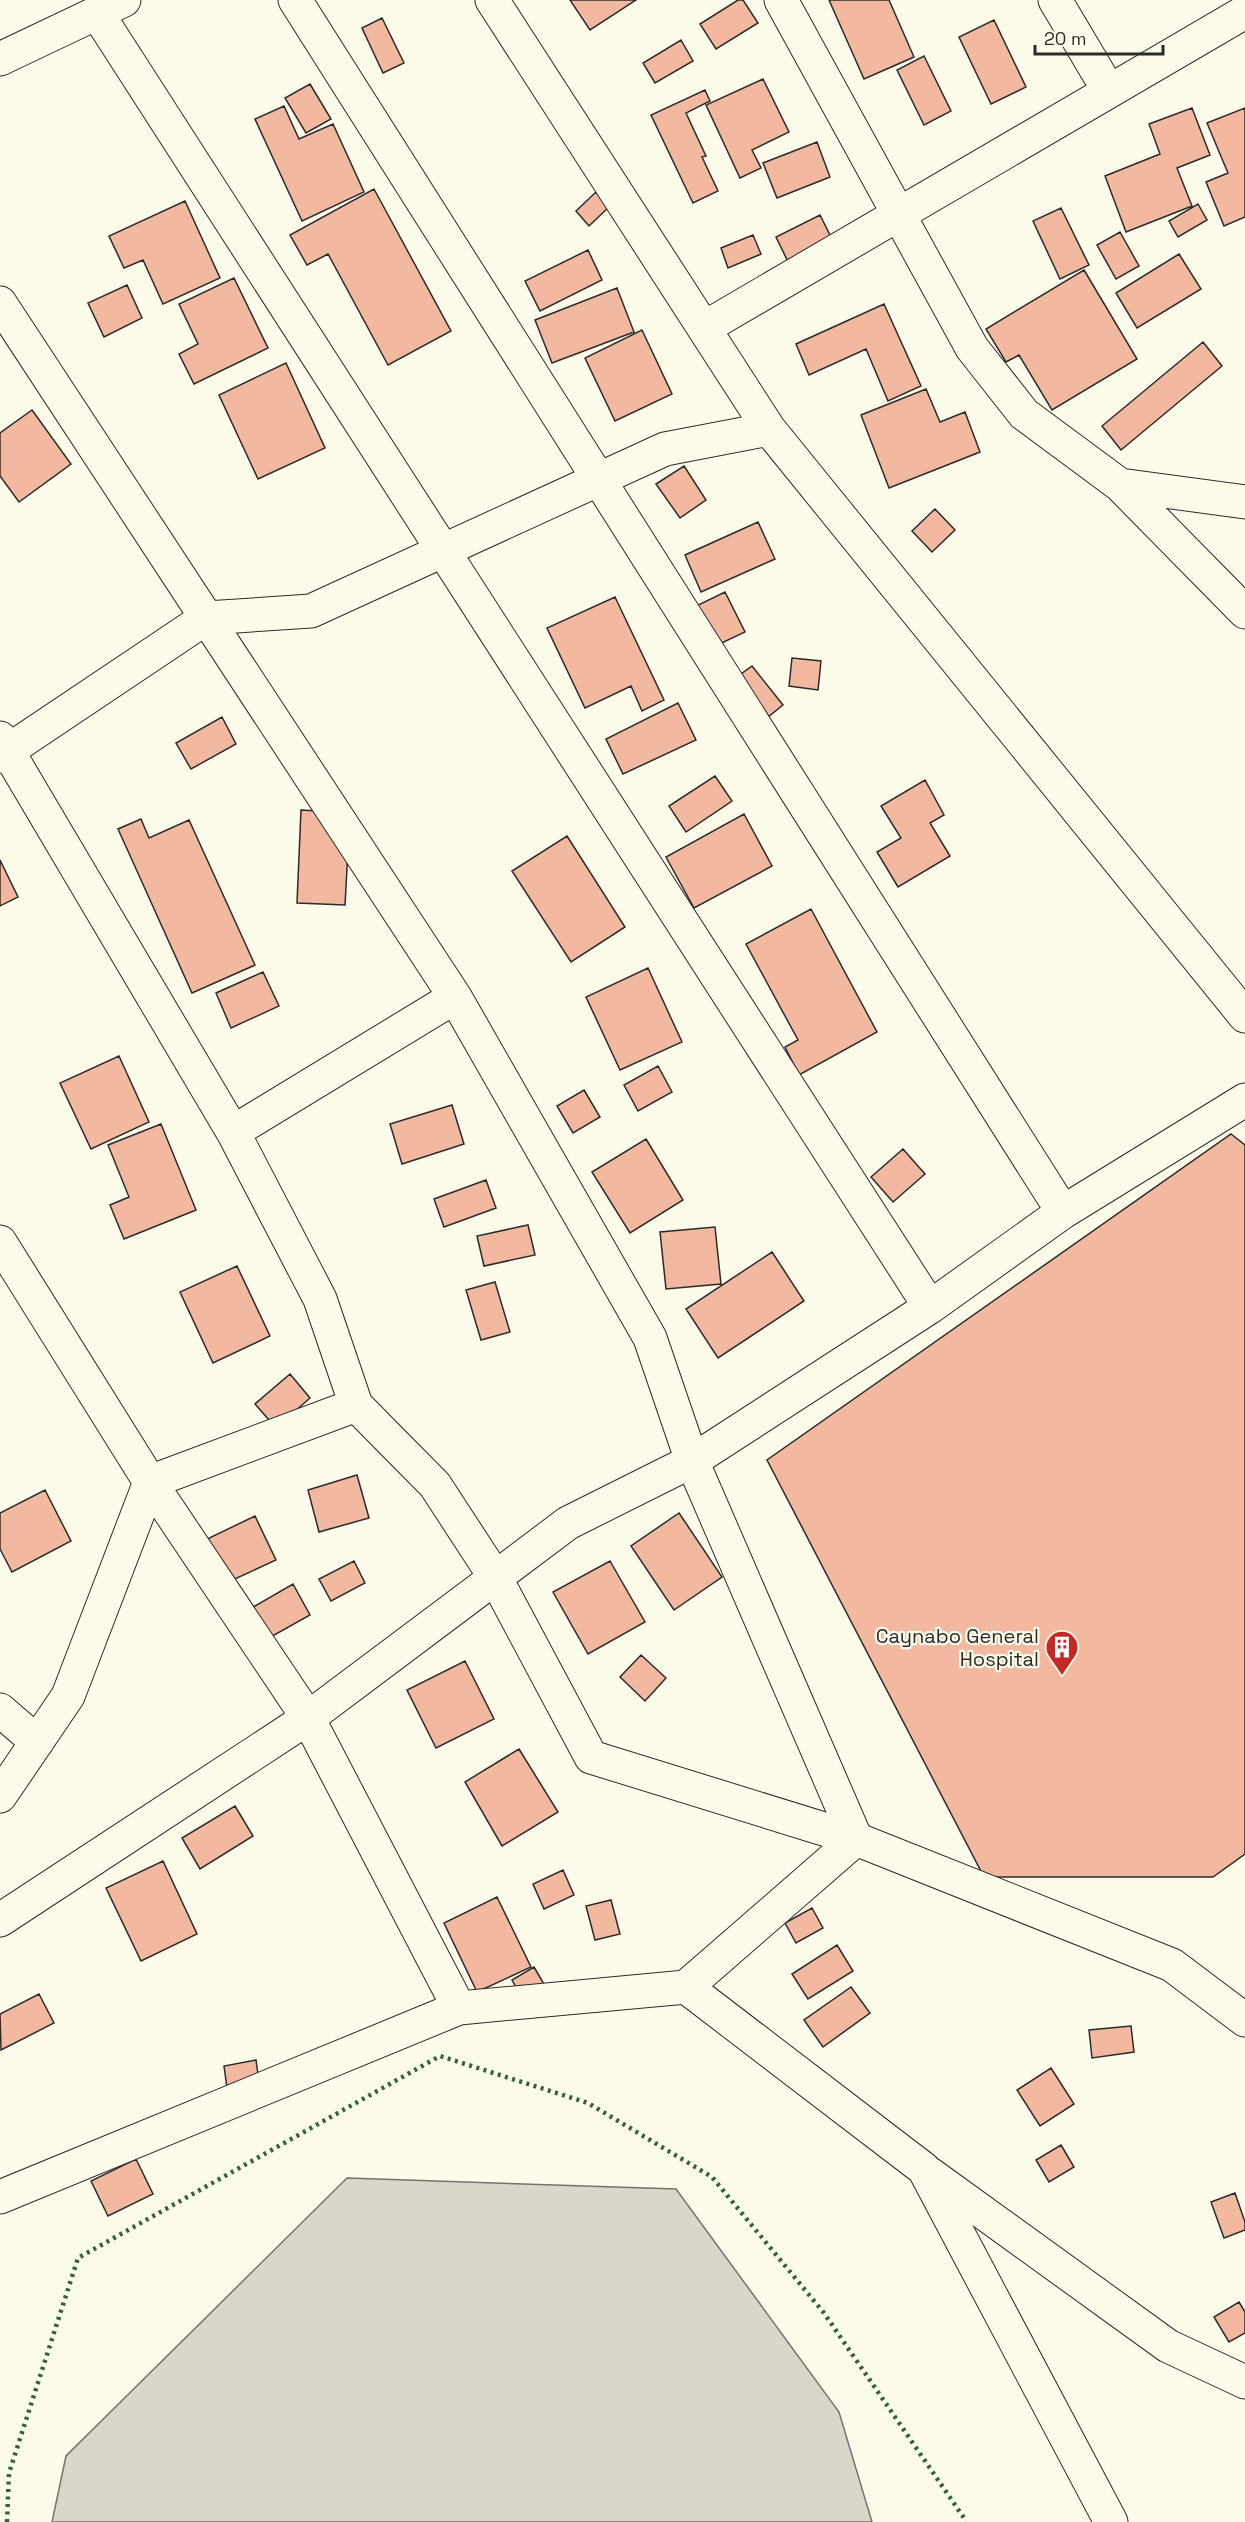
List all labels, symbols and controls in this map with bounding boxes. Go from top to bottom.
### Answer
scale bar [1035,18,1162,56]
text: 20 m [1044,27,1087,50]
place label: Caynabo General Hospital [876,1623,1039,1672]
building icon: Caynabo General Hospital [1044,1629,1080,1676]

